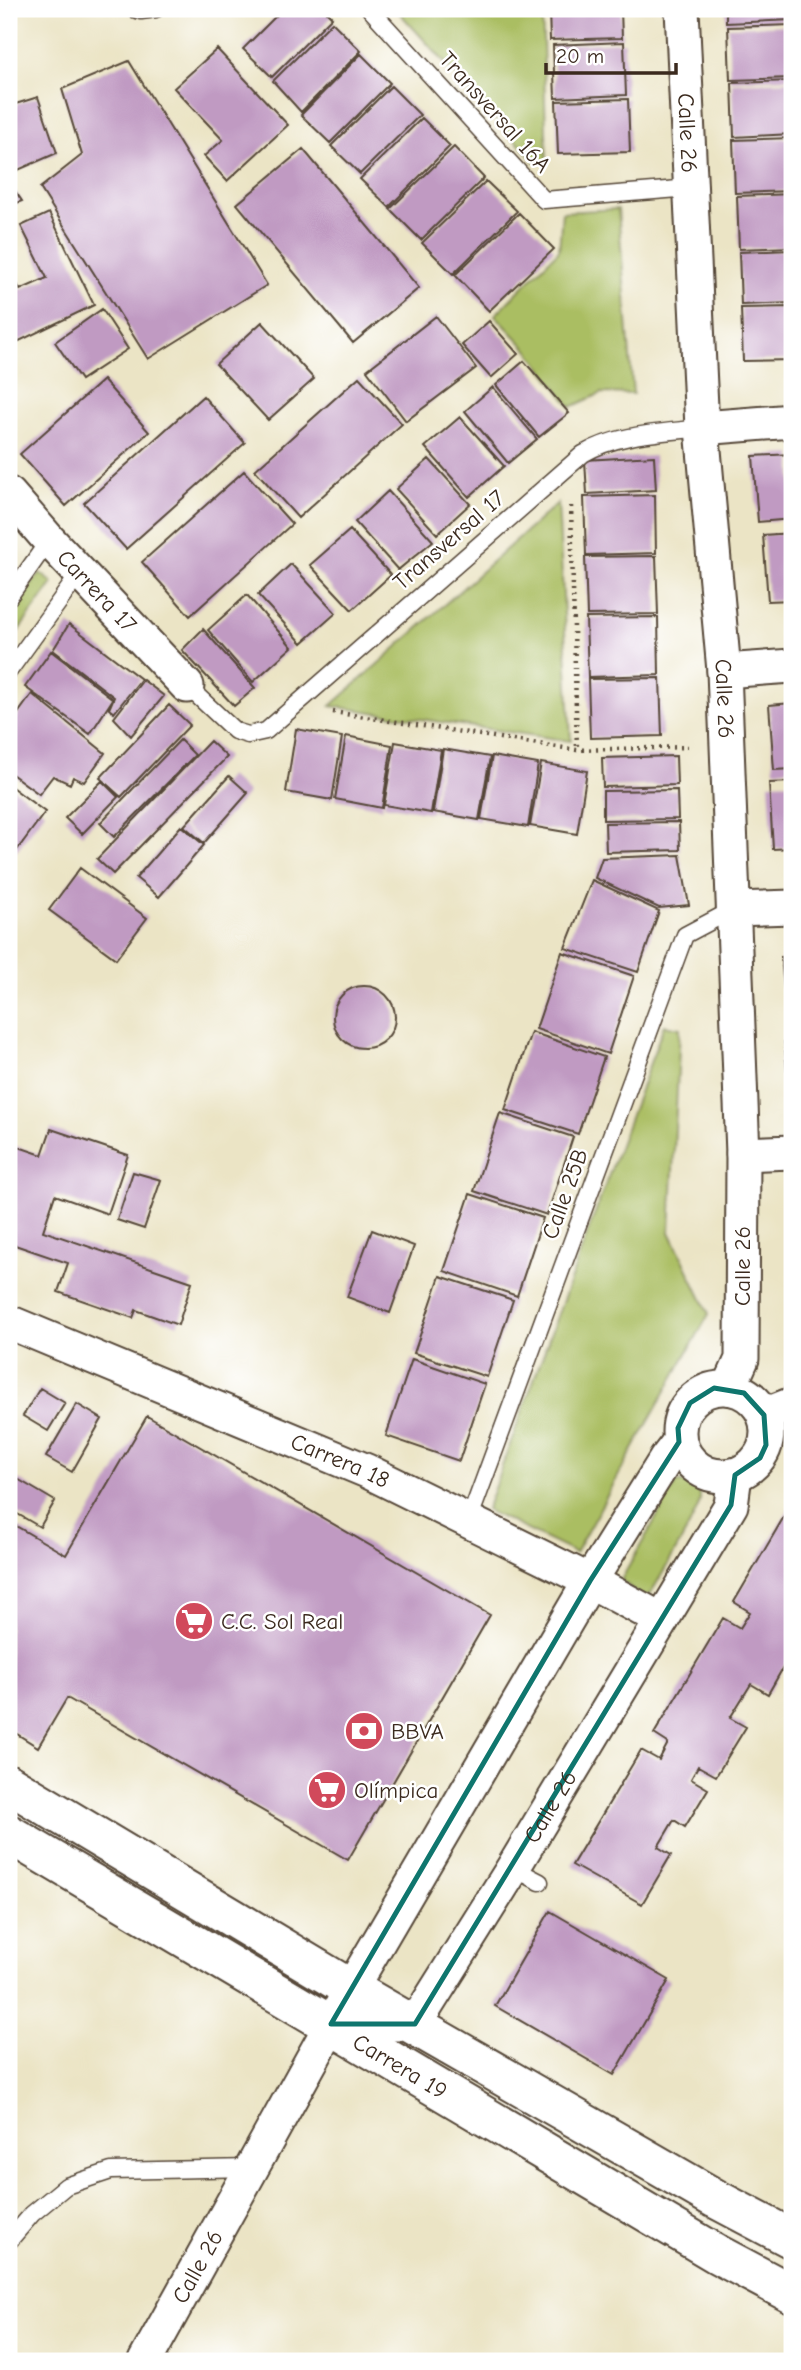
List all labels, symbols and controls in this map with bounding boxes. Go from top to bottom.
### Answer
scale bar [546,32,675,76]
text: 20 m [556,44,604,68]
street label: Transversal 16A [434,46,556,178]
street label: Calle 26 [673,92,703,173]
street label: Transversal 17 [388,484,510,596]
street label: Carrera 17 [52,544,143,638]
street label: Calle 26 [709,657,740,739]
street label: Calle 25B [536,1145,594,1243]
street label: Calle 26 [729,1226,756,1306]
street label: Carrera 18 [287,1427,394,1494]
supermarket icon: C.C. Sol Real [173,1600,215,1642]
place label: C.C. Sol Real [221,1608,343,1635]
bank icon: BBVA [343,1710,385,1752]
place label: BBVA [391,1718,444,1745]
street label: Calle 26 [518,1765,582,1848]
supermarket icon: Olímpica [306,1769,348,1811]
place label: Olímpica [354,1777,438,1804]
street label: Carrera 19 [348,2028,452,2105]
street label: Calle 26 [166,2225,228,2308]

